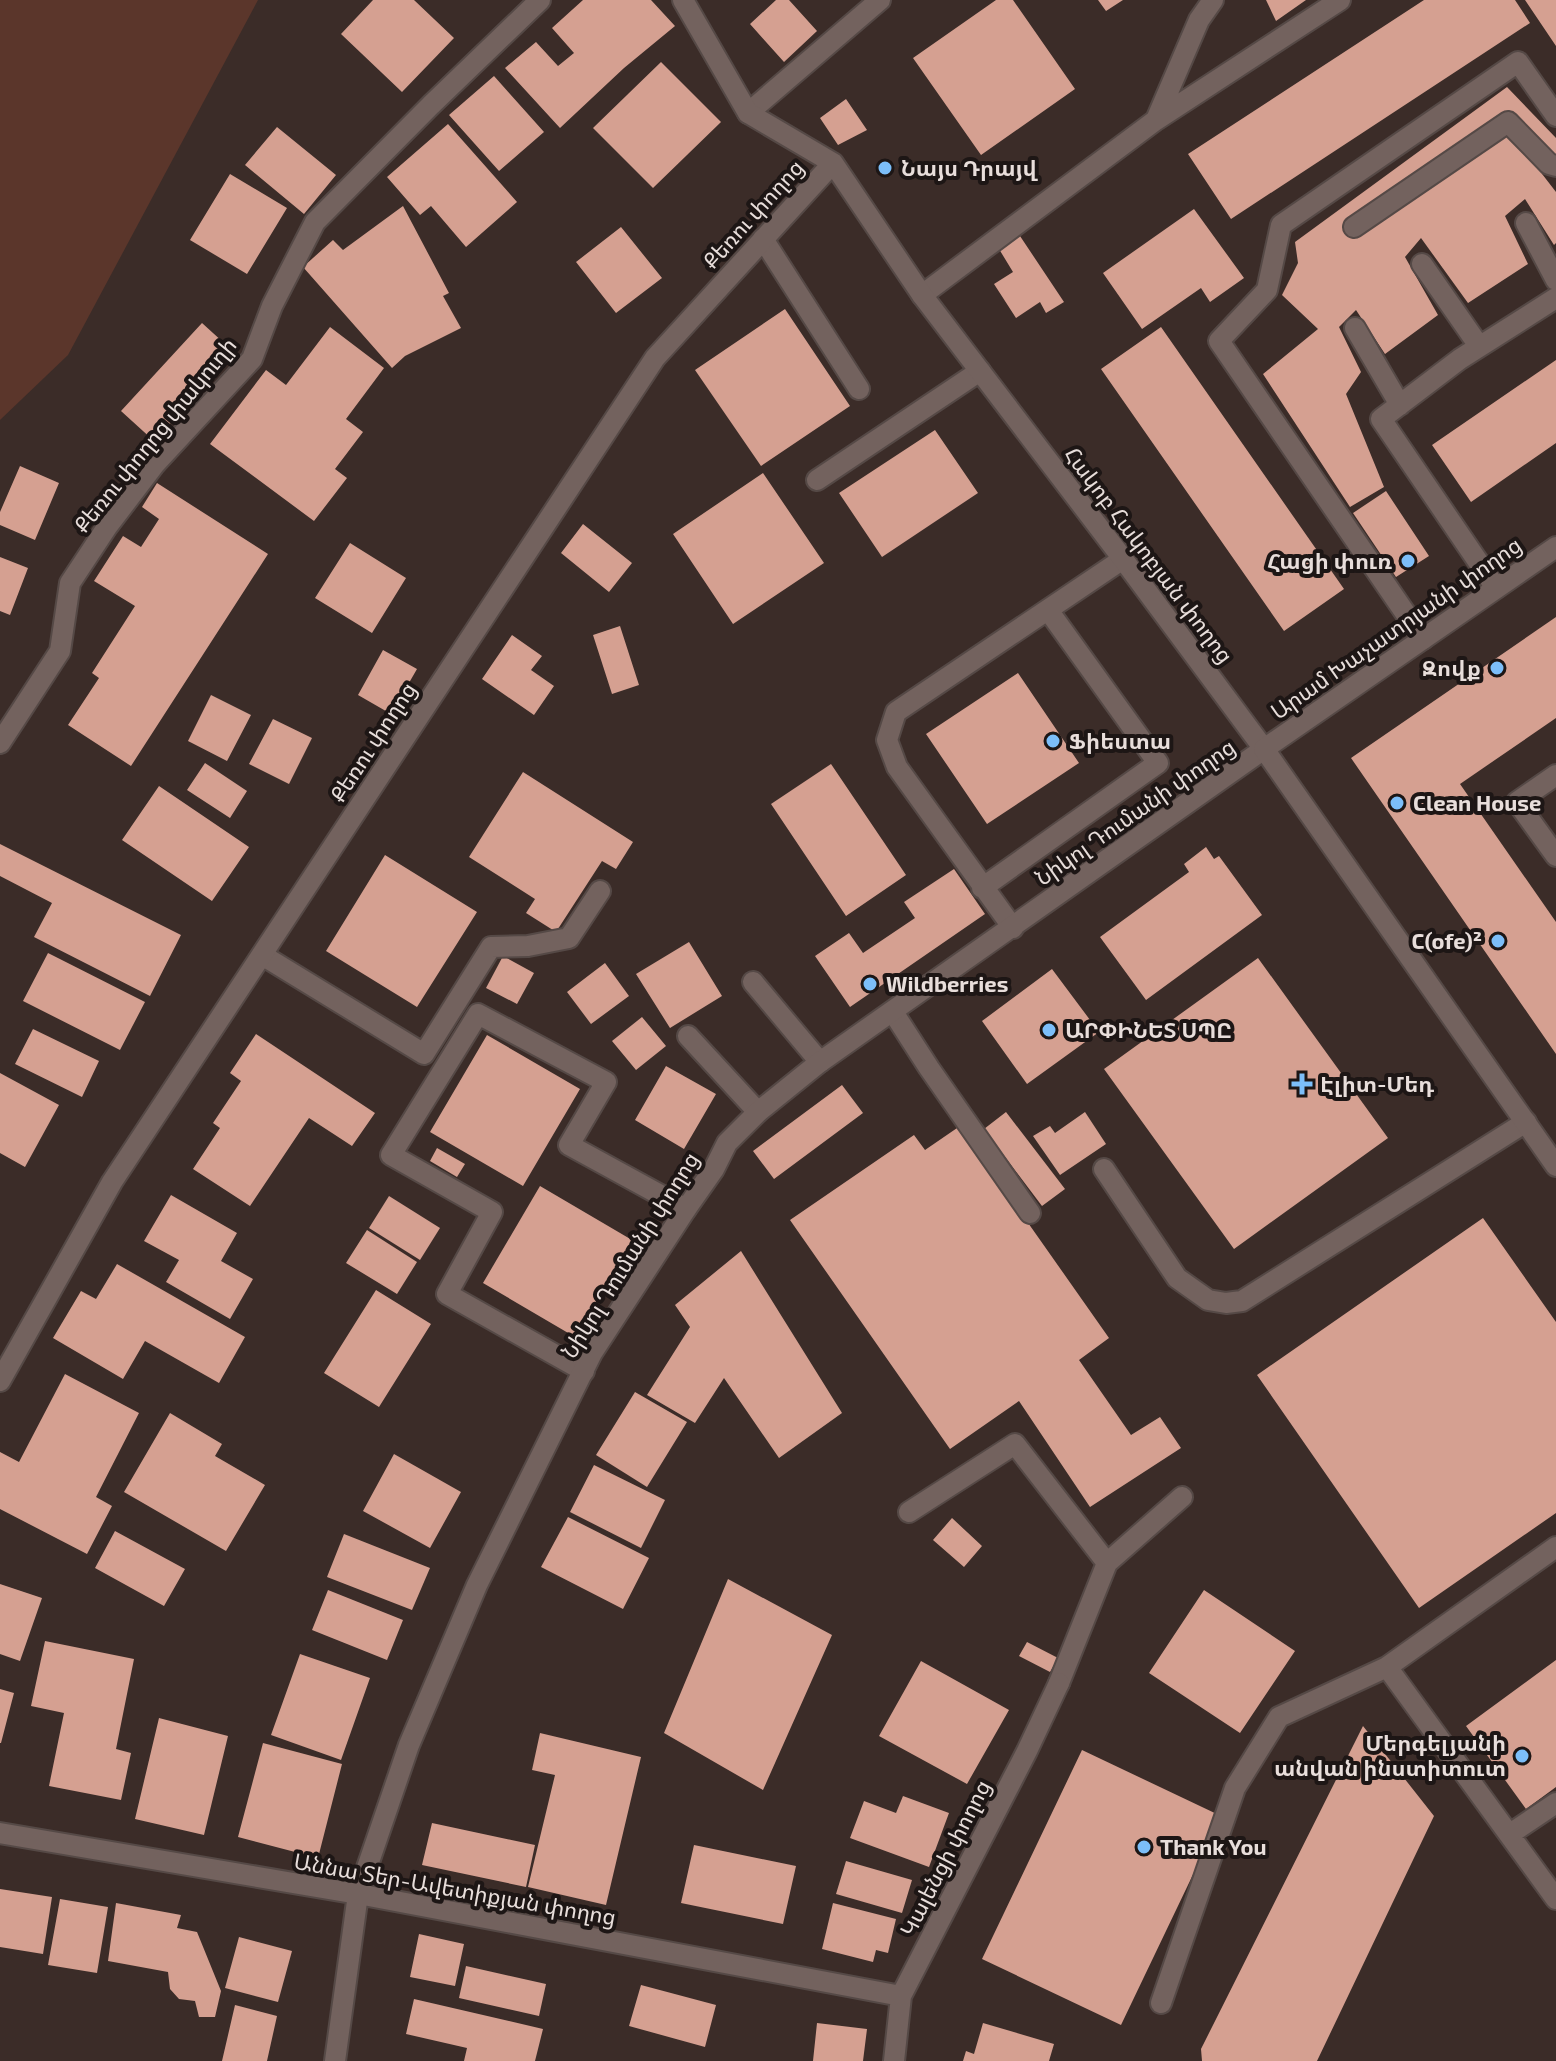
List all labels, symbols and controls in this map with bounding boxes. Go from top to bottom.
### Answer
street label: Քեռու փողոց [697,153,809,274]
place label: Նայս Դրայվ [901,154,1038,181]
marker: Նայս Դրայվ [876,159,894,177]
street label: Քեռու փողոց փակուղի [68,332,242,538]
street label: Հակոբ Հակոբյան փողոց [1059,441,1240,668]
street label: Արամ Խաչատրյանի փողոց [1265,531,1526,725]
place label: Հացի փուռ [1267,547,1392,574]
marker: Հացի փուռ [1399,552,1417,570]
place label: Զովք [1422,654,1481,681]
marker: Զովք [1488,659,1506,677]
street label: Քեռու փողոց [324,677,421,807]
place label: Ֆիեստա [1069,727,1171,754]
street label: Նիկոլ Դումանի փողոց [1030,732,1240,891]
marker: Ֆիեստա [1044,732,1062,750]
place label: Clean House [1413,789,1541,815]
marker: Clean House [1388,794,1406,812]
place label: C(ofe)² [1412,927,1482,953]
marker: C(ofe)² [1489,932,1507,950]
place label: Wildberries [886,970,1008,996]
marker: Wildberries [861,975,879,993]
place label: ԱՐՓԻՆԵՏ ՍՊԸ [1065,1016,1232,1042]
marker: ԱՐՓԻՆԵՏ ՍՊԸ [1040,1021,1058,1039]
place label: Էլիտ-Մեդ [1320,1070,1434,1097]
marker: Էլիտ-Մեդ [1291,1073,1313,1095]
street label: Նիկոլ Դումանի փողոց [555,1147,704,1363]
place label: Մերգելյանի անվան ինստիտուտ [1274,1729,1506,1781]
marker: Մերգելյանի անվան ինստիտուտ [1513,1747,1531,1765]
street label: Կալենցի փողոց [894,1775,996,1940]
place label: Thank You [1160,1833,1266,1859]
marker: Thank You [1135,1838,1153,1856]
street label: Աննա Տեր-Ավետիքյան փողոց [292,1847,618,1930]

